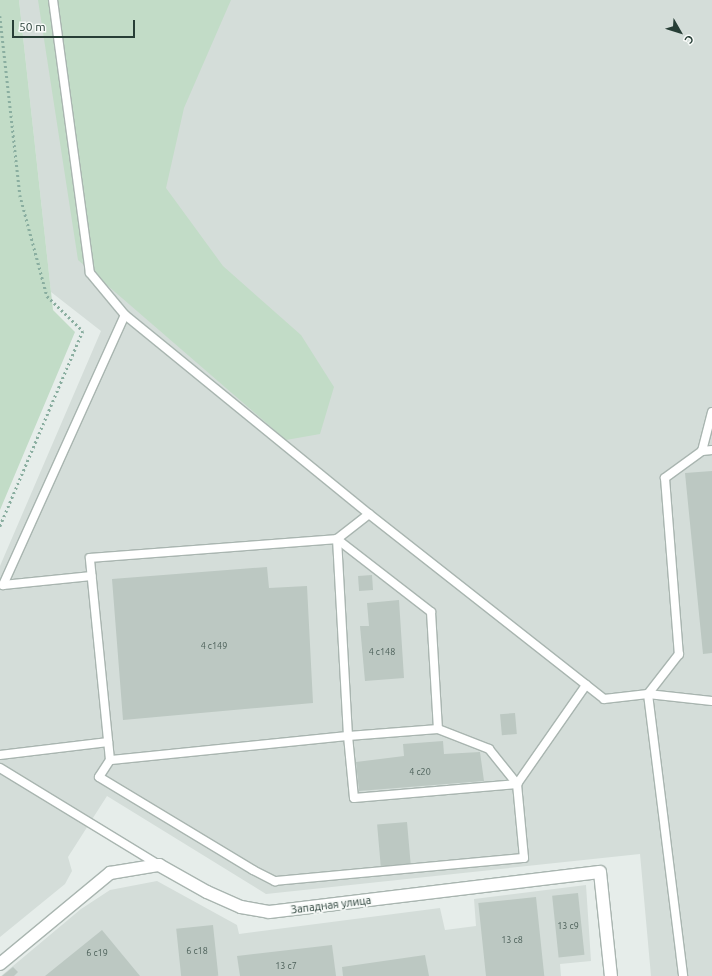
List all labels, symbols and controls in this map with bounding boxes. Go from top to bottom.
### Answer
scale bar [14,12,137,38]
north arrow [660,12,700,52]
text: 50 m [19,20,46,33]
text: С [682,33,696,46]
house number: 4 с149 [201,641,227,651]
house number: 4 с148 [369,647,395,657]
house number: 4 с20 [409,767,431,777]
street label: Западная улица [290,894,372,916]
house number: 13 с9 [557,921,579,931]
house number: 13 с8 [501,935,523,945]
house number: 6 с18 [186,946,208,956]
house number: 6 с19 [86,948,108,958]
house number: 13 с7 [275,961,297,971]

